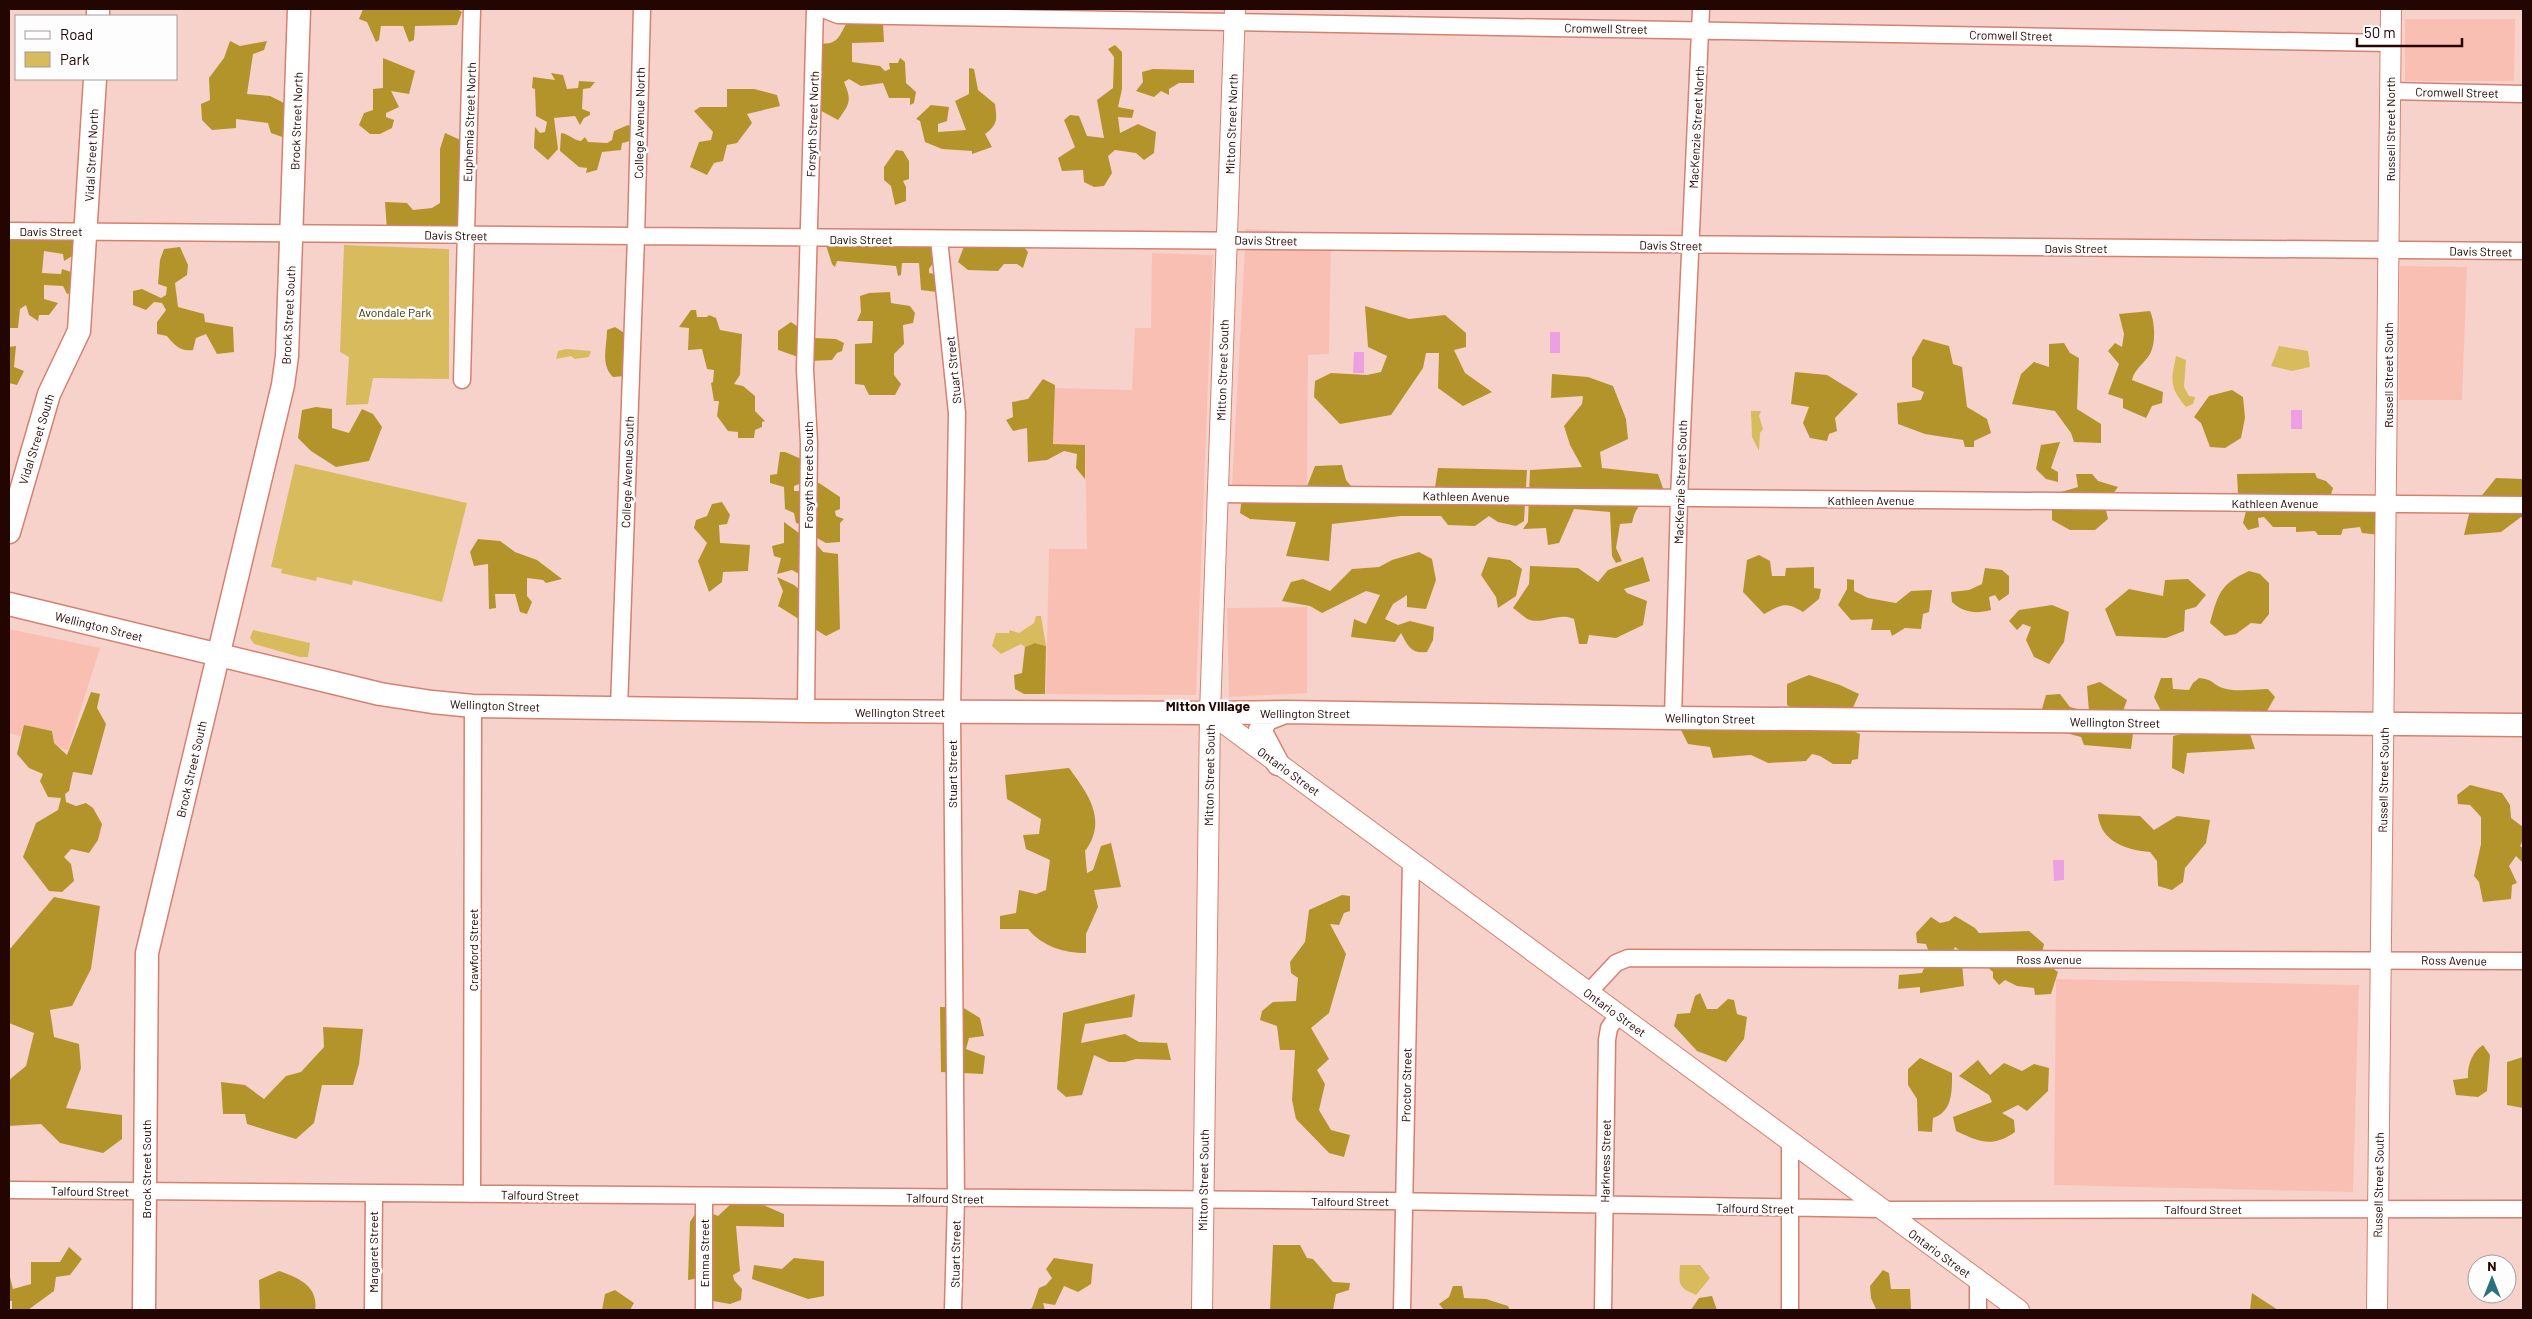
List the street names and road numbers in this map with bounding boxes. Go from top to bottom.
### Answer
street label: Cromwell Street [1564,20,1648,36]
street label: Cromwell Street [1969,27,2053,43]
street label: Euphemia Street North [460,62,478,182]
street label: MacKenzie Street North [1686,65,1706,189]
street label: College Avenue North [631,67,647,179]
street label: Forsyth Street North [803,71,821,177]
street label: Brock Street North [287,72,305,170]
street label: Mitton Street North [1222,73,1240,175]
street label: Russell Street North [2383,77,2397,181]
street label: Cromwell Street [2415,84,2499,100]
street label: Vidal Street North [82,108,100,202]
street label: Davis Street [19,224,83,238]
street label: Davis Street [424,227,488,243]
street label: Davis Street [829,232,893,246]
street label: Davis Street [1234,232,1298,248]
street label: Davis Street [1639,237,1703,253]
street label: Davis Street [2044,241,2108,255]
street label: Davis Street [2449,243,2513,259]
street label: Brock Street South [278,265,298,365]
street label: Mitton Street South [1213,319,1231,421]
street label: Russell Street South [2381,322,2395,428]
street label: Stuart Street [942,335,964,405]
street label: Vidal Street South [16,392,56,486]
street label: College Avenue South [618,416,636,528]
street label: MacKenzie Street South [1671,420,1689,544]
street label: Forsyth Street South [801,421,815,529]
street label: Kathleen Avenue [1422,488,1510,504]
street label: Kathleen Avenue [1828,493,1914,507]
street label: Kathleen Avenue [2232,496,2318,510]
street label: Wellington Street [54,608,144,644]
street label: Wellington Street [450,696,540,714]
street label: Wellington Street [855,705,945,719]
street label: Wellington Street [1260,706,1350,720]
street label: Wellington Street [1665,710,1755,726]
street label: Wellington Street [2070,714,2160,730]
street label: Brock Street South [173,719,209,819]
street label: Mitton Street South [1201,724,1217,826]
street label: Russell Street South [2375,727,2391,833]
street label: Stuart Street [945,740,959,808]
street label: Ontario Street [1255,744,1323,798]
street label: Crawford Street [466,909,480,991]
street label: Ross Avenue [2016,952,2082,966]
street label: Ross Avenue [2421,952,2487,968]
street label: Ontario Street [1581,985,1649,1039]
street label: Proctor Street [1398,1048,1414,1122]
street label: Brock Street South [139,1119,153,1219]
street label: Harkness Street [1597,1119,1613,1203]
street label: Mitton Street South [1195,1129,1211,1231]
street label: Russell Street South [2370,1132,2386,1238]
street label: Talfourd Street [51,1183,129,1199]
street label: Talfourd Street [501,1187,579,1203]
street label: Talfourd Street [906,1190,984,1206]
street label: Talfourd Street [1311,1194,1389,1208]
street label: Talfourd Street [1716,1200,1794,1216]
street label: Talfourd Street [2164,1202,2242,1216]
street label: Margaret Street [366,1211,380,1293]
street label: Emma Street [697,1219,711,1287]
street label: Stuart Street [947,1220,963,1288]
street label: Ontario Street [1906,1226,1974,1280]

